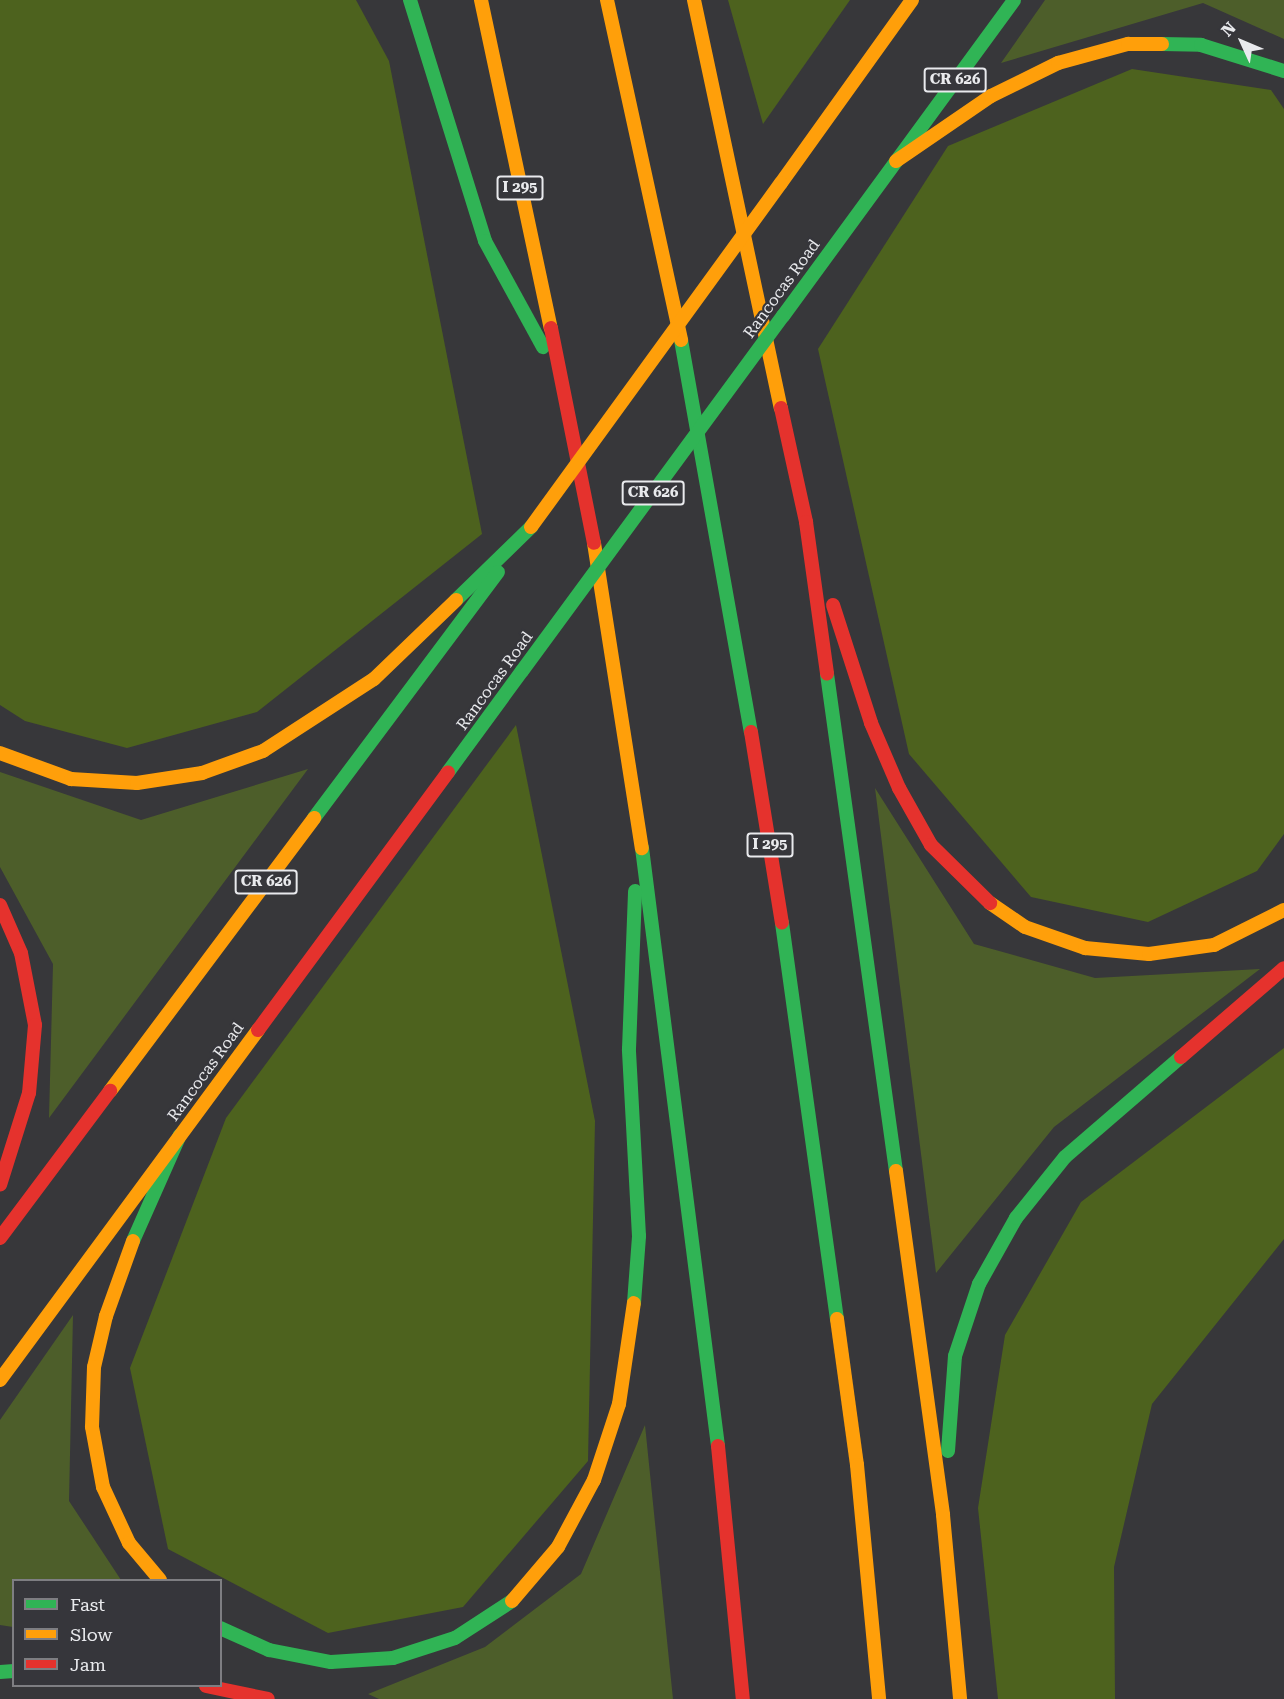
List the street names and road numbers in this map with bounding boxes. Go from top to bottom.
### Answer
road number: CR 626 [924,68,986,92]
road number: I 295 [496,176,544,200]
street label: Rancocas Road [740,236,824,342]
road number: CR 626 [622,481,684,505]
street label: Rancocas Road [453,628,537,734]
road number: I 295 [746,833,794,857]
road number: CR 626 [234,870,298,894]
street label: Rancocas Road [164,1019,248,1125]

